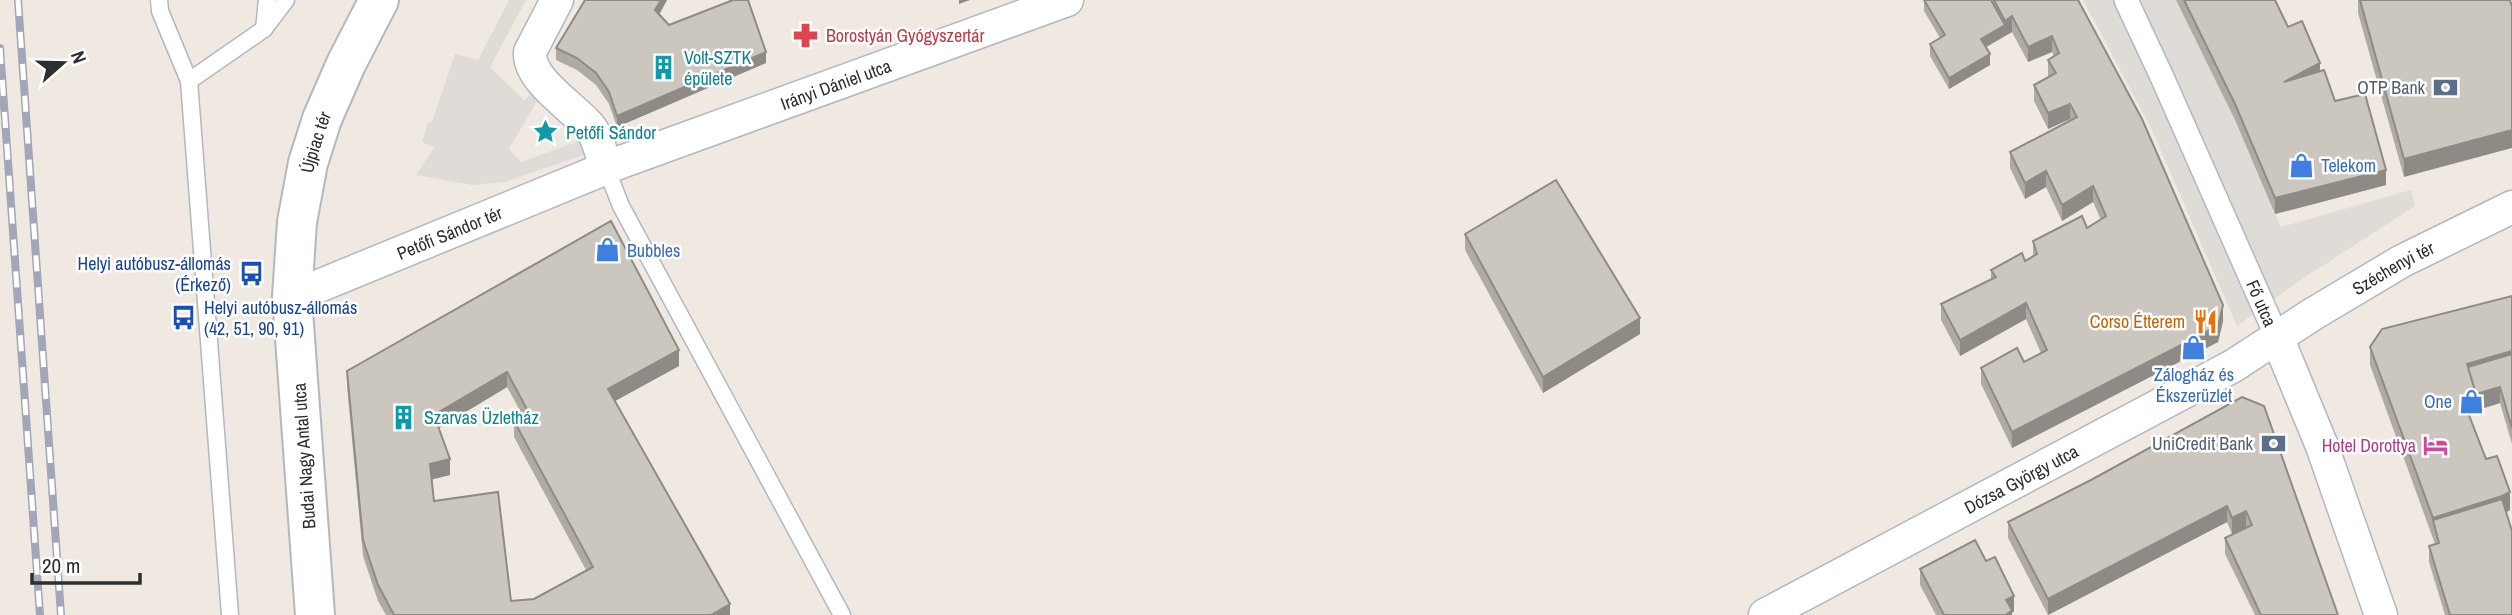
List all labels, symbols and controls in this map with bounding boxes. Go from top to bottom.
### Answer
pharmacy icon: Borostyán Gyógyszertár [792,21,820,49]
place label: Borostyán Gyógyszertár [826,23,984,48]
north arrow [28,28,98,98]
place label: Volt-SZTK épülete [684,45,751,91]
text: N [65,47,93,67]
building icon: Volt-SZTK épülete [650,53,678,81]
street label: Irányi Dániel utca [777,53,894,116]
bank icon: OTP Bank [2431,73,2459,101]
place label: OTP Bank [2357,75,2426,100]
street label: Újpiac tér [294,107,336,175]
place icon: Petőfi Sándor [532,118,560,146]
place label: Petőfi Sándor [566,120,656,145]
shop icon: Telekom [2287,151,2315,179]
place label: Telekom [2321,153,2376,178]
street label: Petőfi Sándor tér [393,200,506,265]
street label: Széchenyi tér [2347,235,2438,301]
shop icon: Bubbles [593,236,621,264]
place label: Bubbles [627,238,680,263]
place label: Helyi autóbusz-állomás (Érkező) [78,251,231,297]
bus stop icon: Helyi autóbusz-állomás (Érkező) [237,259,265,287]
street label: Fő utca [2241,276,2283,330]
place label: Helyi autóbusz-állomás (42, 51, 90, 91) [204,295,357,341]
bus stop icon: Helyi autóbusz-állomás (42, 51, 90, 91) [170,303,198,331]
restaurant icon: Corso Étterem [2191,307,2219,335]
place label: Corso Étterem [2090,309,2185,334]
shop icon: Zálogház és Ékszerüzlet [2180,333,2208,361]
place label: Zálogház és Ékszerüzlet [2154,362,2234,408]
street label: Budai Nagy Antal utca [286,382,322,530]
shop icon: One [2458,387,2486,415]
place label: One [2424,389,2452,414]
building icon: Szarvas Üzletház [390,403,418,431]
place label: Szarvas Üzletház [424,405,539,430]
bank icon: UniCredit Bank [2259,429,2287,457]
place label: UniCredit Bank [2152,431,2254,456]
hotel icon: Hotel Dorottya [2422,431,2450,459]
place label: Hotel Dorottya [2322,433,2416,458]
street label: Dózsa György utca [1960,438,2082,519]
scale bar [32,542,140,586]
text: 20 m [42,551,80,580]

